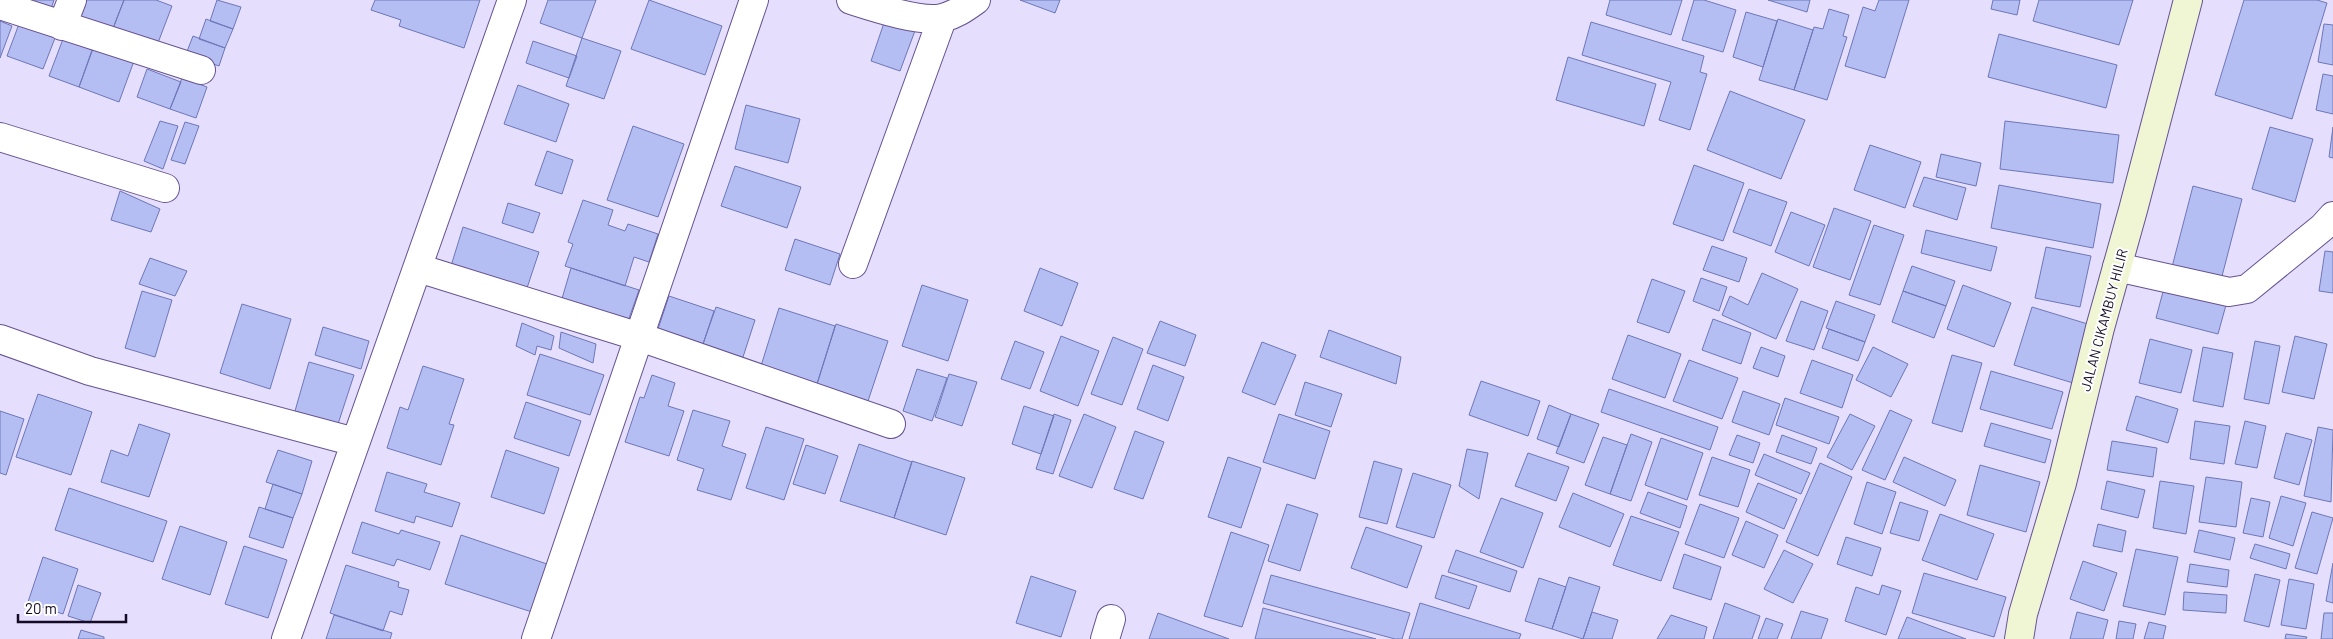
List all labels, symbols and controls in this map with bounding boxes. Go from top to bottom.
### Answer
street label: JALAN CIKAMBUY HILIR [2076,247,2131,393]
scale bar [18,592,125,624]
text: 20 m [25,599,57,617]

